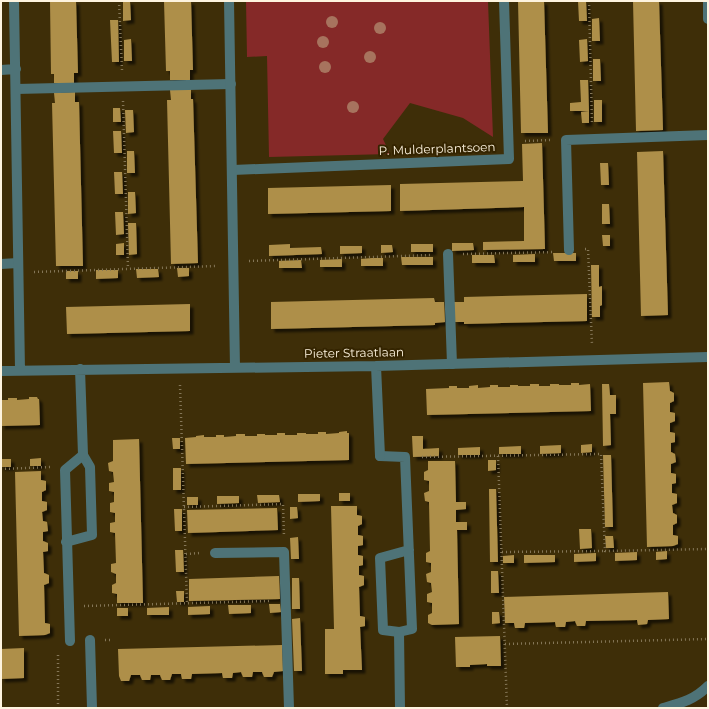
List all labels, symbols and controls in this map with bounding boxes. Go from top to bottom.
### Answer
street label: P. Mulderplantsoen [378,139,496,158]
street label: Pieter Straatlaan [304,344,404,361]

